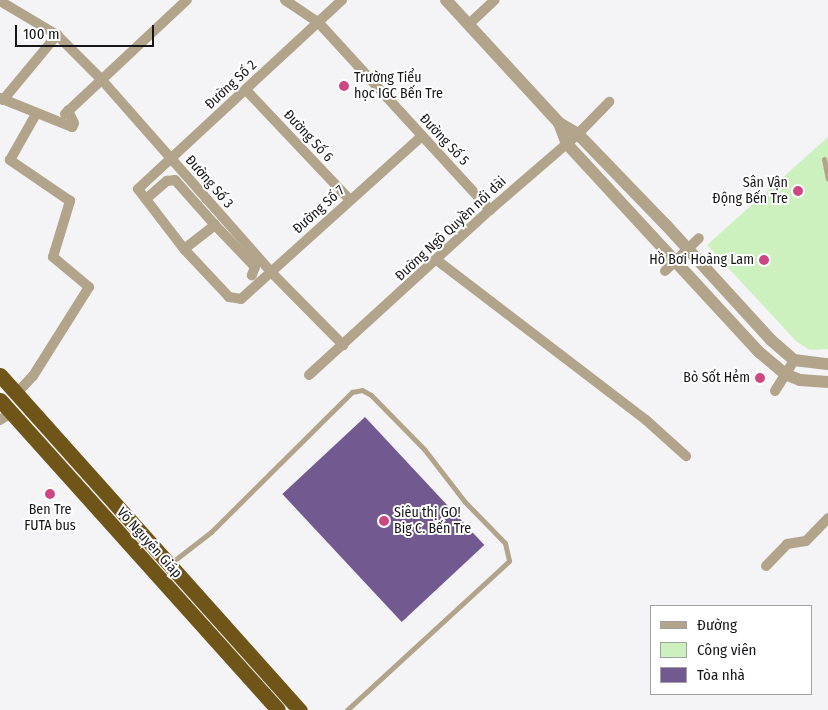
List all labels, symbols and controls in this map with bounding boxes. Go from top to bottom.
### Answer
scale bar [18,15,156,47]
text: 100 m [23,25,60,43]
street label: Đường Số 2 [202,57,260,113]
place label: Trường Tiểu học IGC Bến Tre [354,70,443,102]
marker: Trường Tiểu học IGC Bến Tre [338,80,350,92]
street label: Đường Số 6 [280,106,336,166]
street label: Đường Số 5 [416,111,472,169]
street label: Đường Số 3 [182,152,236,212]
street label: Đường Ngô Quyền nối dài [392,173,510,285]
place label: Sân Vận Động Bến Tre [712,175,788,208]
street label: Đường Số 7 [290,182,348,238]
marker: Sân Vận Động Bến Tre [792,185,804,197]
place label: Hồ Bơi Hoàng Lam [649,252,754,268]
marker: Hồ Bơi Hoàng Lam [758,254,770,266]
place label: Bò Sốt Hẻm [683,370,750,386]
marker: Bò Sốt Hẻm [754,372,766,384]
marker: Ben Tre FUTA bus [44,488,56,500]
place label: Ben Tre FUTA bus [24,502,76,534]
street label: Võ Nguyên Giáp [113,504,185,582]
place label: Siêu thị GO! Big C. Bến Tre [394,505,471,538]
marker: Siêu thị GO! Big C. Bến Tre [378,515,390,527]
legend [650,605,813,695]
text: Đường [697,616,737,634]
text: Công viên [697,641,756,659]
text: Tòa nhà [697,666,745,684]

